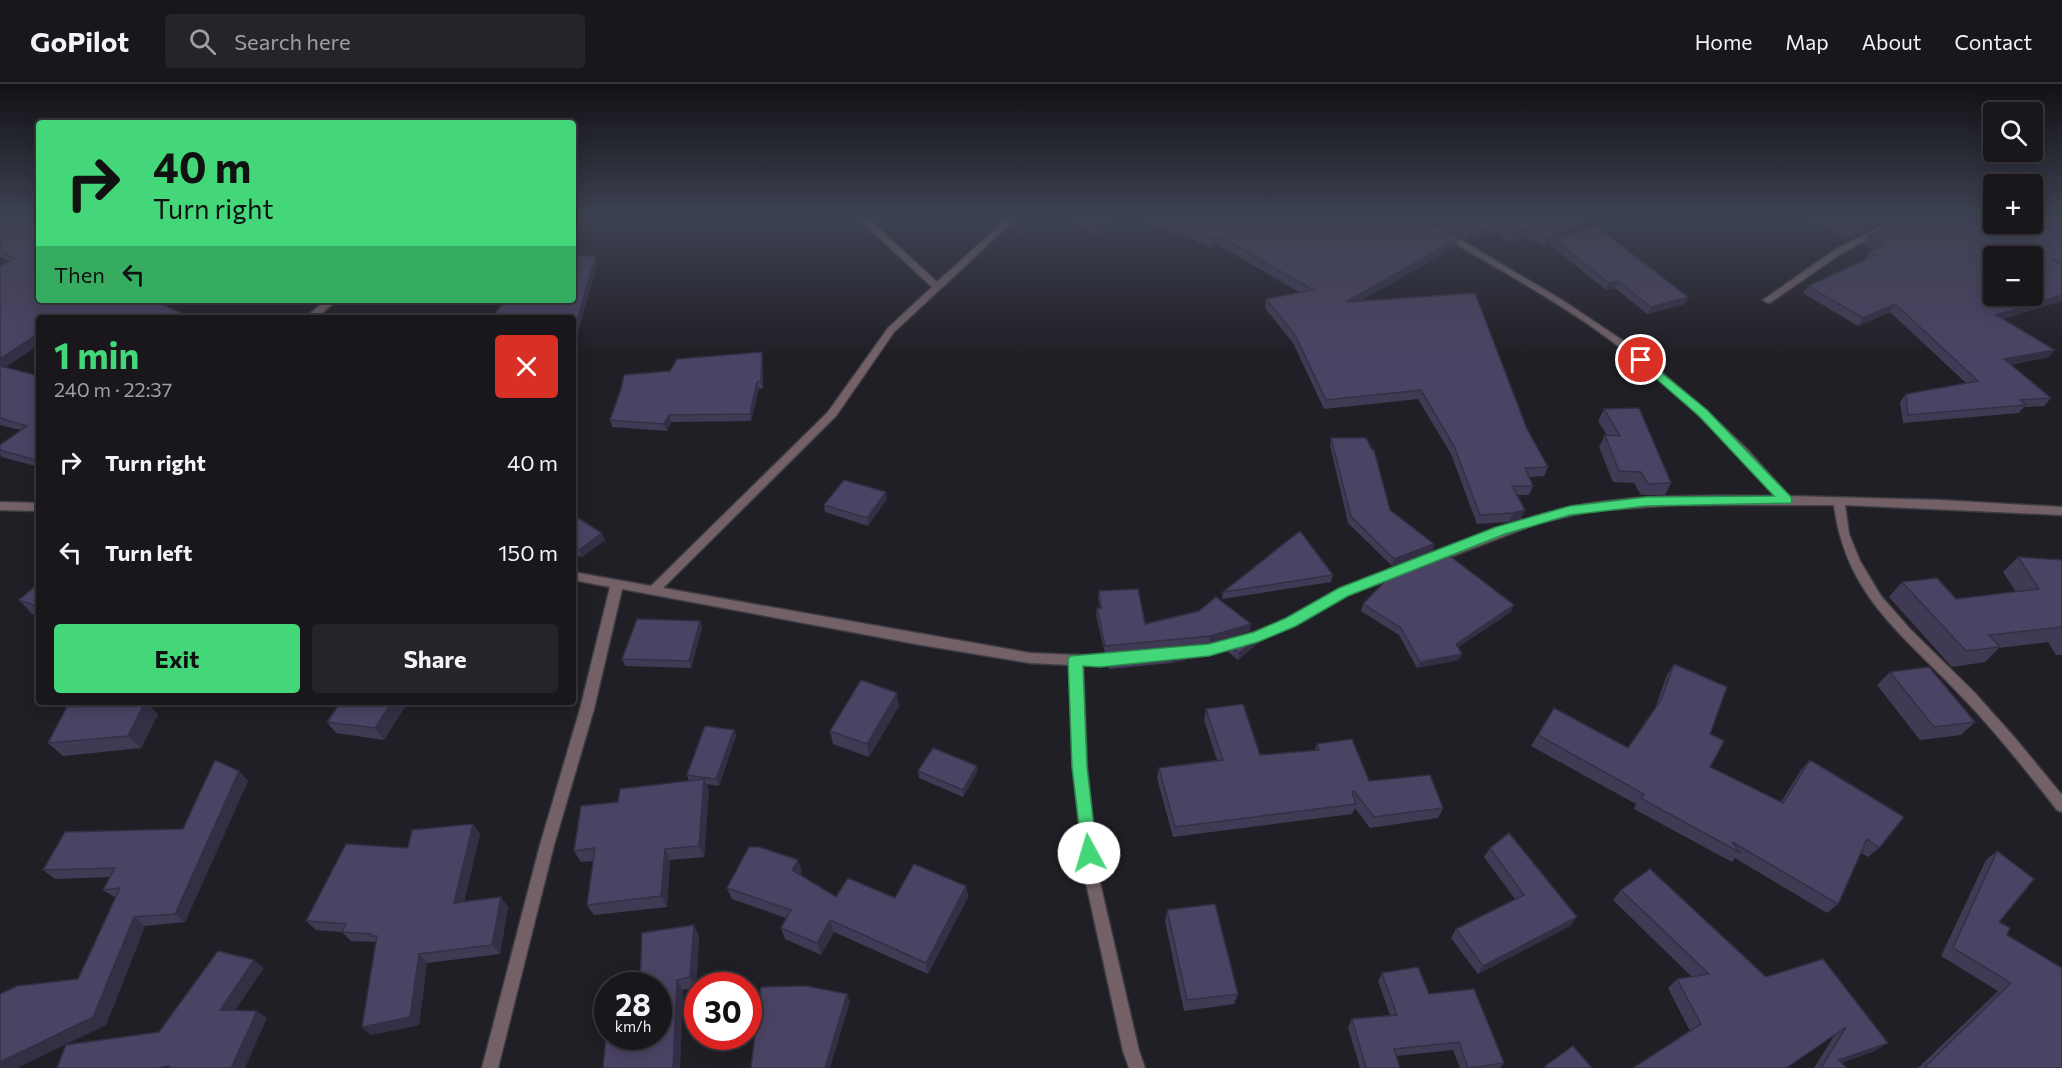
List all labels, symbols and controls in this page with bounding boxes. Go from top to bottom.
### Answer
search box [165,14,585,68]
text: GoPilot [30,24,129,58]
icon: search [186,25,219,58]
text: Search here [234,28,351,55]
text: Home [1695,29,1752,54]
text: Map [1785,29,1829,54]
text: About [1862,29,1921,54]
text: Contact [1954,29,2032,54]
map controls [1983,102,2043,306]
button: search [1983,102,2043,162]
text: 40 m [153,140,251,192]
icon: right [54,144,132,222]
button: + [1983,174,2043,234]
text: Turn right [153,192,273,225]
button: − [1983,246,2043,306]
icon: left [117,258,150,291]
text: Then [54,261,105,288]
text: 1 min [54,332,139,376]
pin [1615,334,1666,385]
button: close [495,335,558,398]
icon: arrive [1624,343,1657,376]
text: 240 m · 22:37 [54,377,172,401]
icon: right [54,446,87,479]
text: Turn right [105,449,206,476]
text: 40 m [507,449,558,476]
icon: left [54,536,87,569]
text: Turn left [105,539,192,566]
text: 150 m [498,539,558,566]
button: Exit [54,624,300,693]
button: Share [312,624,558,693]
position arrow [1057,821,1121,885]
speed limit sign: 30 [684,972,762,1050]
text: 28 [615,985,651,1022]
text: km/h [615,1017,651,1035]

